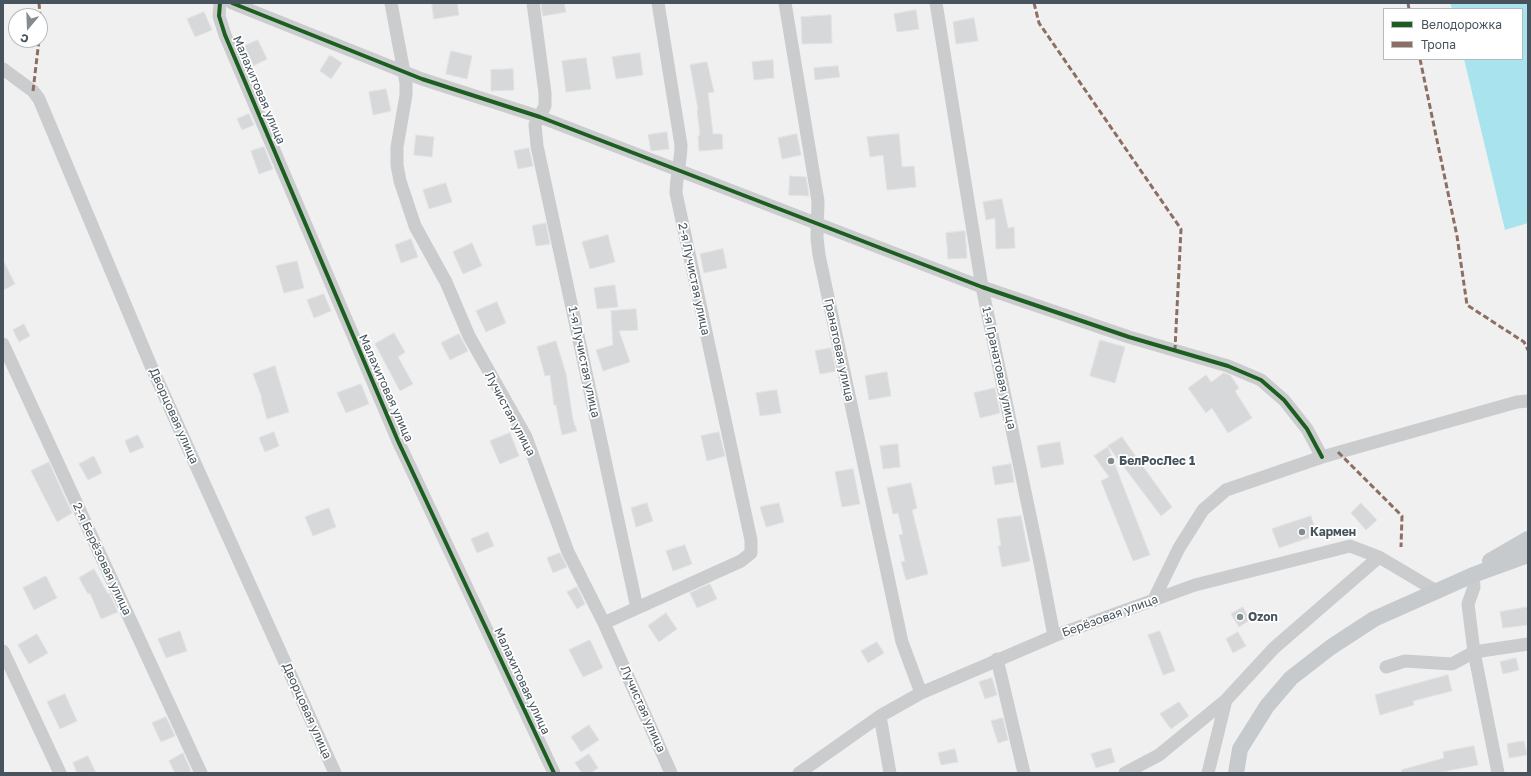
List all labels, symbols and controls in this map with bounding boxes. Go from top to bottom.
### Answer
north arrow [8,8,48,48]
legend [1383,8,1523,60]
text: Велодорожка [1421,17,1502,32]
text: С [18,31,30,46]
street label: Малахитовая улица [230,34,288,146]
text: Тропа [1421,37,1456,52]
street label: 2-я Лучистая улица [675,221,713,337]
street label: Гранатовая улица [821,297,857,403]
street label: 1-я Лучистая улица [565,305,603,419]
street label: 1-я Гранатовая улица [979,305,1019,431]
street label: Малахитовая улица [356,332,416,444]
street label: Дворцовая улица [146,366,202,466]
street label: Лучистая улица [482,369,538,459]
place label: БелРосЛес 1 [1119,454,1195,468]
marker: БелРосЛес 1 [1106,456,1116,466]
street label: 2-я Берёзовая улица [70,500,134,618]
place label: Кармен [1310,525,1356,539]
marker: Кармен [1297,527,1307,537]
street label: Берёзовая улица [1060,592,1160,640]
place label: Ozon [1248,610,1278,624]
marker: Ozon [1235,612,1245,622]
street label: Малахитовая улица [491,625,553,737]
street label: Дворцовая улица [279,661,335,761]
street label: Лучистая улица [617,663,669,755]

